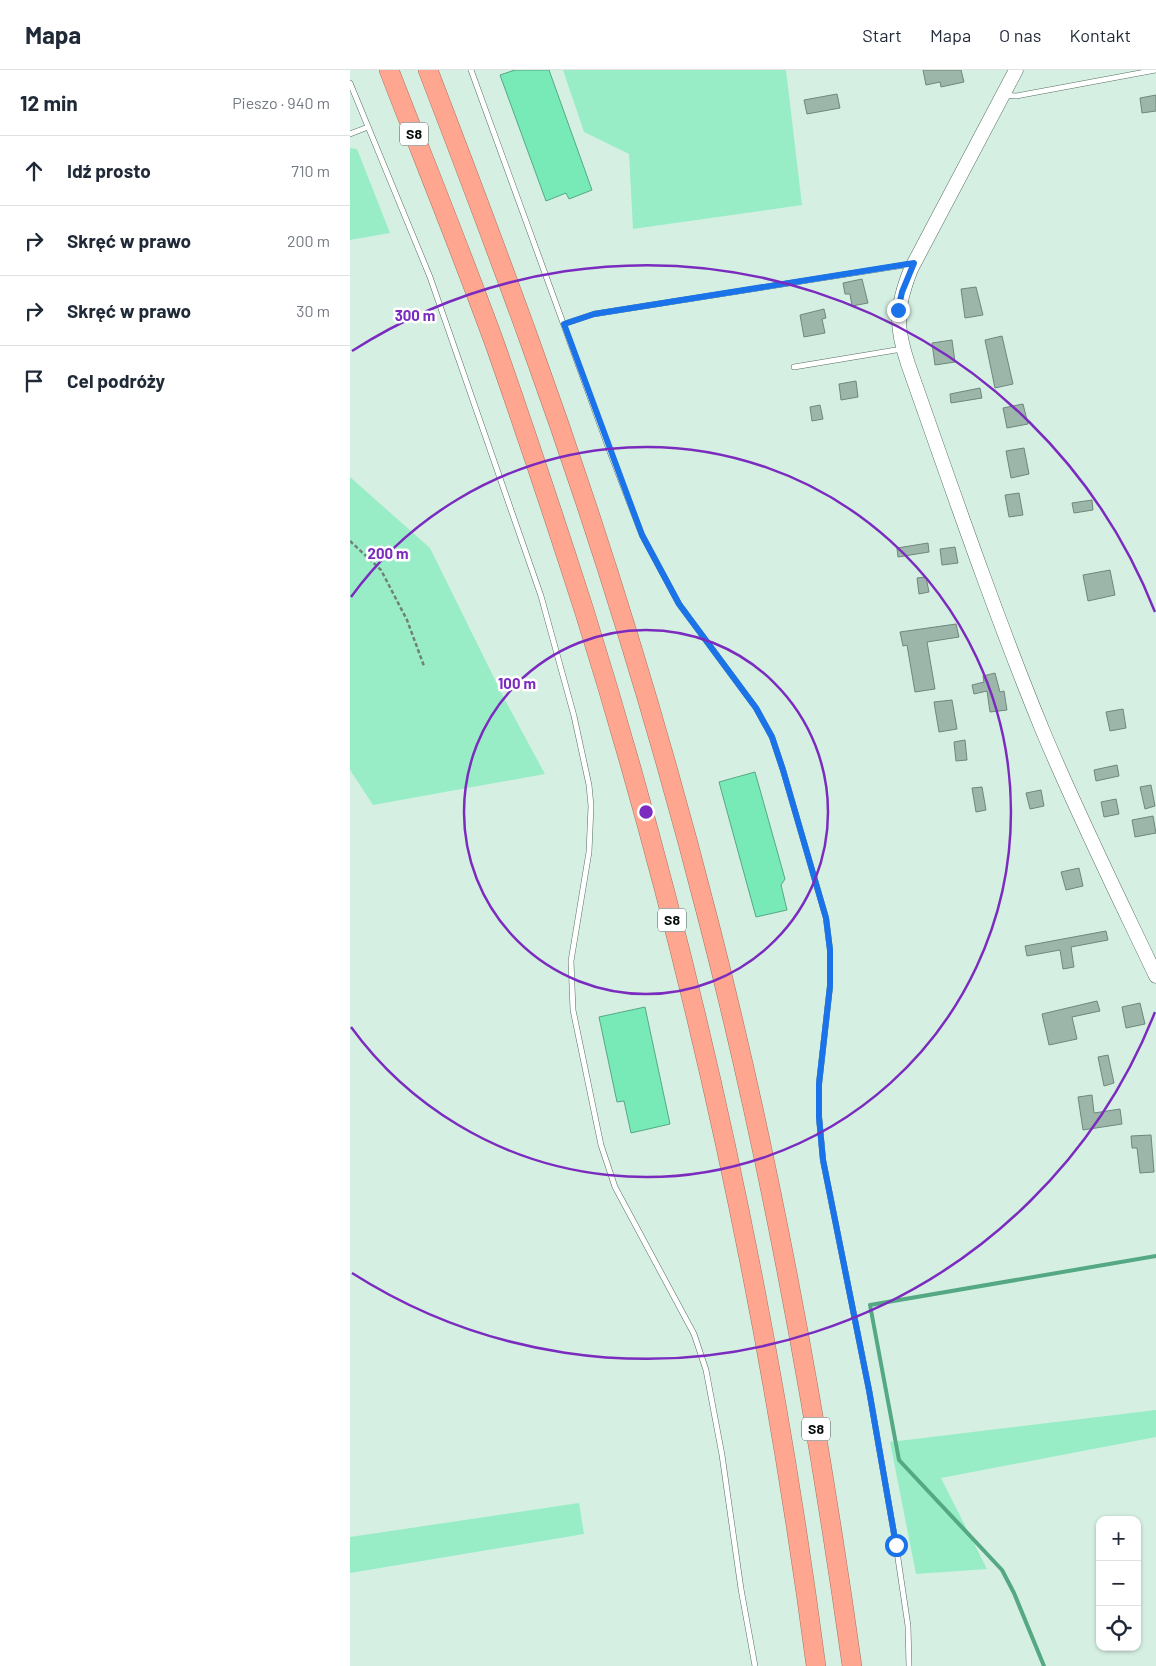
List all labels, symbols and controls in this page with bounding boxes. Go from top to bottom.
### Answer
text: Mapa [25,20,81,49]
text: Start [862,24,902,46]
text: Mapa [930,24,971,46]
text: O nas [999,24,1041,46]
text: Kontakt [1069,24,1131,46]
text: 12 min [20,90,78,115]
text: Pieszo · 940 m [232,93,330,112]
road number: S8 [400,122,428,146]
icon: ahead [20,157,48,185]
text: Idź prosto [67,159,151,182]
text: 710 m [291,161,330,180]
icon: right [20,227,48,255]
text: Skręć w prawo [67,229,191,252]
text: 200 m [287,231,330,250]
icon: right [20,297,48,325]
text: Skręć w prawo [67,299,191,322]
route end [887,299,910,322]
text: 30 m [296,301,330,320]
text: 300 m [395,306,435,324]
icon: arrive [20,367,48,395]
text: Cel podróży [67,369,165,392]
text: 200 m [367,544,409,562]
text: 100 m [498,674,536,692]
centre of rings [637,803,655,821]
road number: S8 [658,908,686,932]
road number: S8 [802,1418,830,1440]
map controls [1096,1516,1141,1651]
button: + [1096,1516,1141,1561]
route start [885,1534,908,1557]
button: − [1096,1561,1141,1606]
button: locate [1096,1606,1141,1651]

